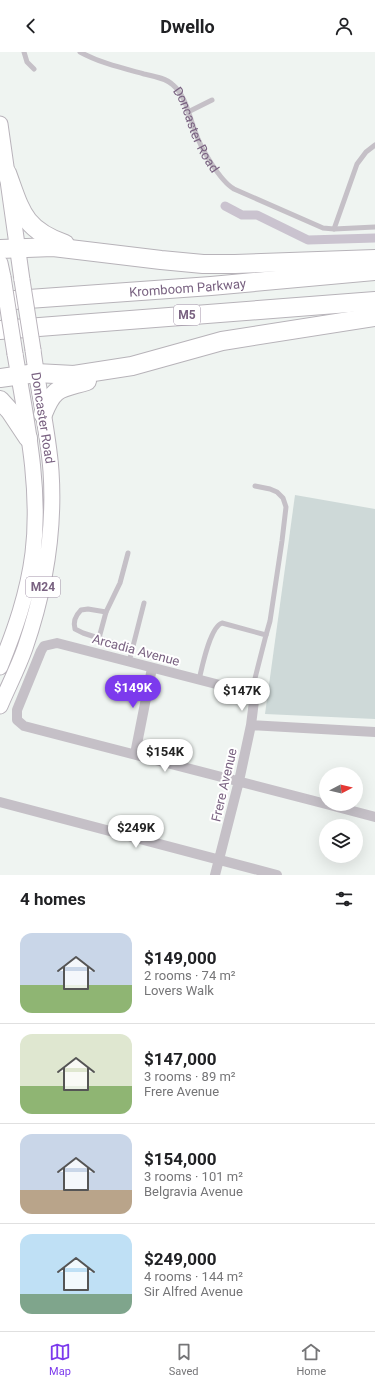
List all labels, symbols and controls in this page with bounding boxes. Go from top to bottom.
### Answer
icon: back [20,15,42,37]
icon: person [333,15,355,37]
text: Dwello [160,16,215,37]
street label: Doncaster Road [170,84,223,175]
street label: Kromboom Parkway [129,275,247,299]
road number: M5 [174,305,200,325]
street label: Doncaster Road [28,371,58,465]
road number: M24 [26,577,60,597]
street label: Arcadia Avenue [91,631,181,669]
pin: $149K [105,675,161,709]
pin: $147K [214,678,270,712]
text: $149K [114,680,152,695]
text: $147K [223,683,261,698]
pin: $154K [137,739,193,773]
text: $154K [146,744,184,759]
street label: Frere Avenue [208,747,240,823]
north arrow [319,767,363,811]
map controls [319,767,363,863]
pin: $249K [108,815,164,849]
button: layers [319,819,363,863]
text: $249K [117,820,155,835]
icon: filters [333,888,355,910]
text: 4 homes [20,889,86,909]
text: $149,000 [144,948,216,968]
icon: home [52,949,100,997]
text: 2 rooms · 74 m² [144,968,236,983]
text: Lovers Walk [144,983,214,998]
text: $147,000 [144,1049,216,1069]
icon: home [52,1050,100,1098]
text: 3 rooms · 89 m² [144,1069,236,1084]
text: Frere Avenue [144,1084,219,1099]
text: $154,000 [144,1149,216,1169]
icon: home [52,1150,100,1198]
text: 3 rooms · 101 m² [144,1169,243,1184]
text: Belgravia Avenue [144,1184,243,1199]
text: $249,000 [144,1249,216,1269]
icon: home [52,1250,100,1298]
text: 4 rooms · 144 m² [144,1269,243,1284]
text: Sir Alfred Avenue [144,1284,243,1299]
tab: Map [49,1341,71,1378]
tab: Saved [169,1341,199,1378]
tab: Home [296,1341,326,1378]

